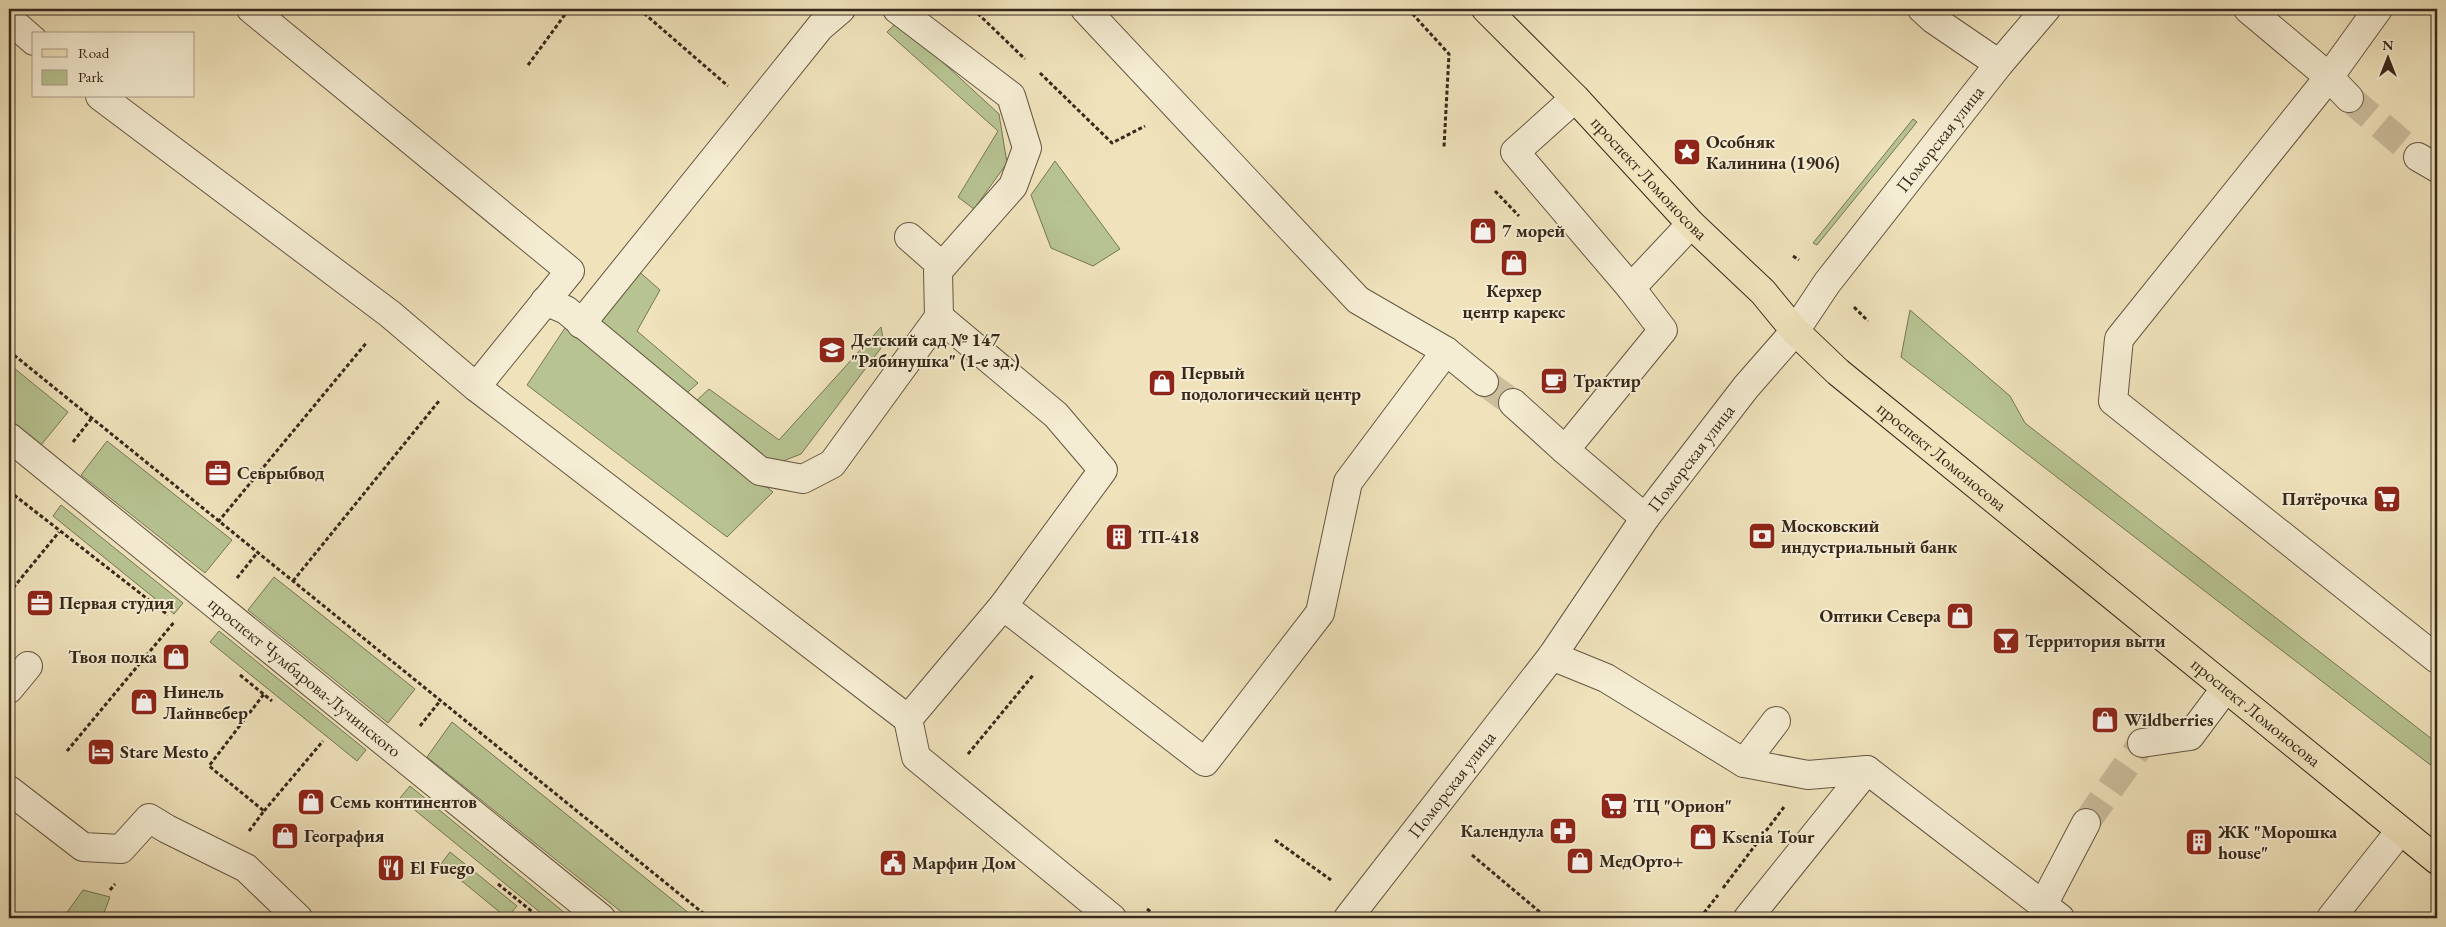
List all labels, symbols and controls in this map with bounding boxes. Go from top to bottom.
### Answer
legend [32,32,195,98]
north arrow [2364,32,2414,82]
text: N [2382,36,2394,54]
text: Road [78,43,110,62]
text: Park [78,67,105,86]
street label: Поморская улица [1891,80,1989,197]
street label: проспект Ломоносова [1586,111,1713,245]
place label: Особняк Калинина (1906) [1706,130,1840,174]
place icon: Особняк Калинина (1906) [1672,137,1702,167]
shop icon: 7 морей [1468,216,1498,246]
place label: 7 морей [1502,219,1565,242]
shop icon: Керхер центр карекс [1499,248,1529,278]
place label: Керхер центр карекс [1463,279,1566,323]
place label: Детский сад № 147 "Рябинушка" (1-е зд.) [851,328,1020,372]
school or university icon: Детский сад № 147 "Рябинушка" (1-е зд.) [817,335,847,365]
place label: Первый подологический центр [1181,361,1361,405]
cafe icon: Трактир [1539,366,1569,396]
shop icon: Первый подологический центр [1147,368,1177,398]
place label: Трактир [1573,369,1641,392]
street label: проспект Ломоносова [1873,397,2012,516]
street label: Поморская улица [1642,399,1740,516]
office icon: Севрыбвод [203,458,233,488]
place label: Севрыбвод [237,461,325,484]
supermarket icon: Пятёрочка [2372,484,2402,514]
place label: Пятёрочка [2282,487,2368,510]
place label: Московский индустриальный банк [1781,514,1957,558]
bank icon: Московский индустриальный банк [1747,521,1777,551]
building icon: ТП-418 [1104,522,1134,552]
place label: ТП-418 [1138,525,1199,548]
office icon: Первая студия [25,588,55,618]
place label: Первая студия [59,591,175,614]
street label: проспект Чумбарова-Лучинского [204,592,406,762]
shop icon: Оптики Севера [1945,601,1975,631]
place label: Оптики Севера [1819,604,1941,627]
bar icon: Территория выти [1991,626,2021,656]
place label: Территория выти [2025,629,2166,652]
shop icon: Твоя полка [161,642,191,672]
place label: Твоя полка [68,645,157,668]
street label: проспект Ломоносова [2187,652,2326,772]
place label: Нинель Лайнвебер [163,680,248,724]
shop icon: Нинель Лайнвебер [129,687,159,717]
shop icon: Wildberries [2090,705,2120,735]
place label: Wildberries [2124,708,2213,731]
street label: Поморская улица [1403,726,1501,842]
hotel icon: Stare Mesto [86,737,116,767]
place label: Stare Mesto [120,740,208,763]
shop icon: Семь континентов [296,787,326,817]
place label: Семь континентов [330,790,477,813]
supermarket icon: ТЦ "Орион" [1599,791,1629,821]
place label: ТЦ "Орион" [1633,794,1732,817]
pharmacy icon: Календула [1548,816,1578,846]
place label: Календула [1460,819,1544,842]
place label: ЖК "Морошка house" [2217,820,2337,864]
shop icon: География [270,821,300,851]
shop icon: Ksenia Tour [1688,822,1718,852]
place label: География [304,824,385,847]
place label: Ksenia Tour [1722,825,1815,848]
building icon: ЖК "Морошка house" [2184,827,2214,857]
shop icon: МедОрто+ [1565,846,1595,876]
public building icon: Марфин Дом [878,848,908,878]
place label: МедОрто+ [1599,849,1683,872]
place label: Марфин Дом [912,851,1016,874]
restaurant icon: El Fuego [376,853,406,883]
place label: El Fuego [410,856,475,879]

